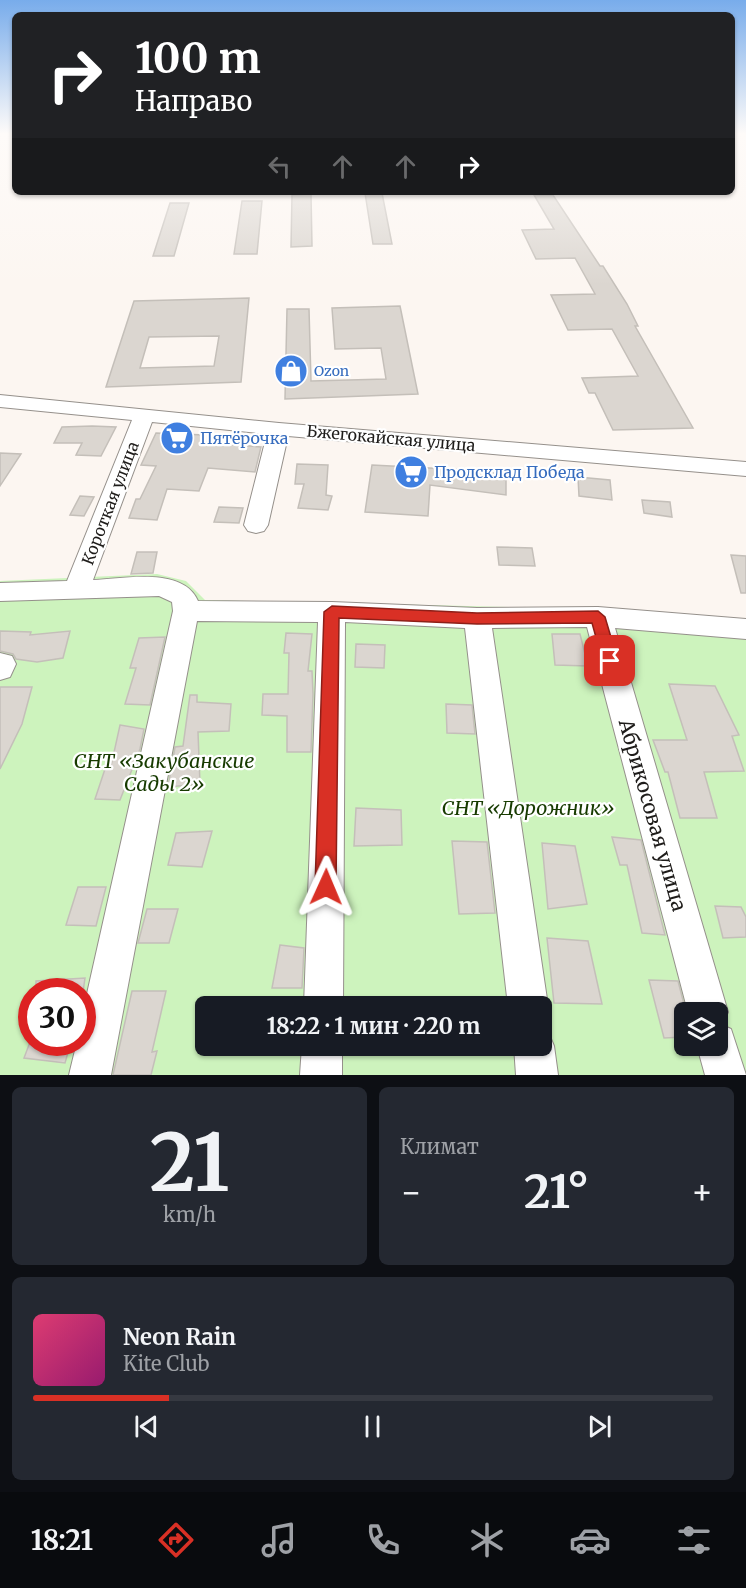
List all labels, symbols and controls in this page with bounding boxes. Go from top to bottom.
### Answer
text: 100 m [135,32,261,84]
icon: right [36,36,114,114]
text: Направо [135,84,252,118]
icon: left [263,150,296,183]
icon: ahead [326,150,359,183]
icon: ahead [389,150,422,183]
icon: right [452,150,485,183]
shop icon: Ozon [273,353,309,389]
place label: Ozon [314,362,349,380]
supermarket icon: Пятёрочка [159,420,195,456]
street label: Бжегокайская улица [306,421,477,455]
place label: Пятёрочка [200,428,289,448]
street label: Короткая улица [77,438,143,568]
supermarket icon: Продсклад Победа [393,454,429,490]
place label: Продсклад Победа [434,462,585,482]
pin [584,635,635,686]
icon: arrive [593,644,626,677]
street label: Абрикосовая улица [613,715,692,914]
park label: СНТ «Закубанские Сады 2» [74,748,254,796]
park label: СНТ «Дорожник» [441,795,615,820]
position arrow [294,855,358,919]
speed limit sign: 30 [18,978,96,1056]
map controls [674,1002,728,1056]
button: layers [674,1002,728,1056]
text: 18:22 · 1 мин · 220 m [267,1012,480,1040]
text: 21 [150,1114,229,1212]
text: Климат [400,1134,479,1159]
text: 21° [524,1164,589,1220]
text: − [400,1172,422,1213]
text: + [691,1172,713,1213]
text: km/h [163,1202,216,1227]
text: Neon Rain [123,1323,236,1351]
text: Kite Club [123,1351,209,1376]
icon: previous [130,1410,163,1443]
icon: pause [356,1410,389,1443]
icon: next [583,1410,616,1443]
icon: directions [155,1519,197,1561]
icon: music [258,1519,300,1561]
icon: phone [362,1519,404,1561]
icon: climate [466,1519,508,1561]
icon: car [569,1519,611,1561]
icon: filters [673,1519,715,1561]
text: 18:21 [31,1523,93,1557]

